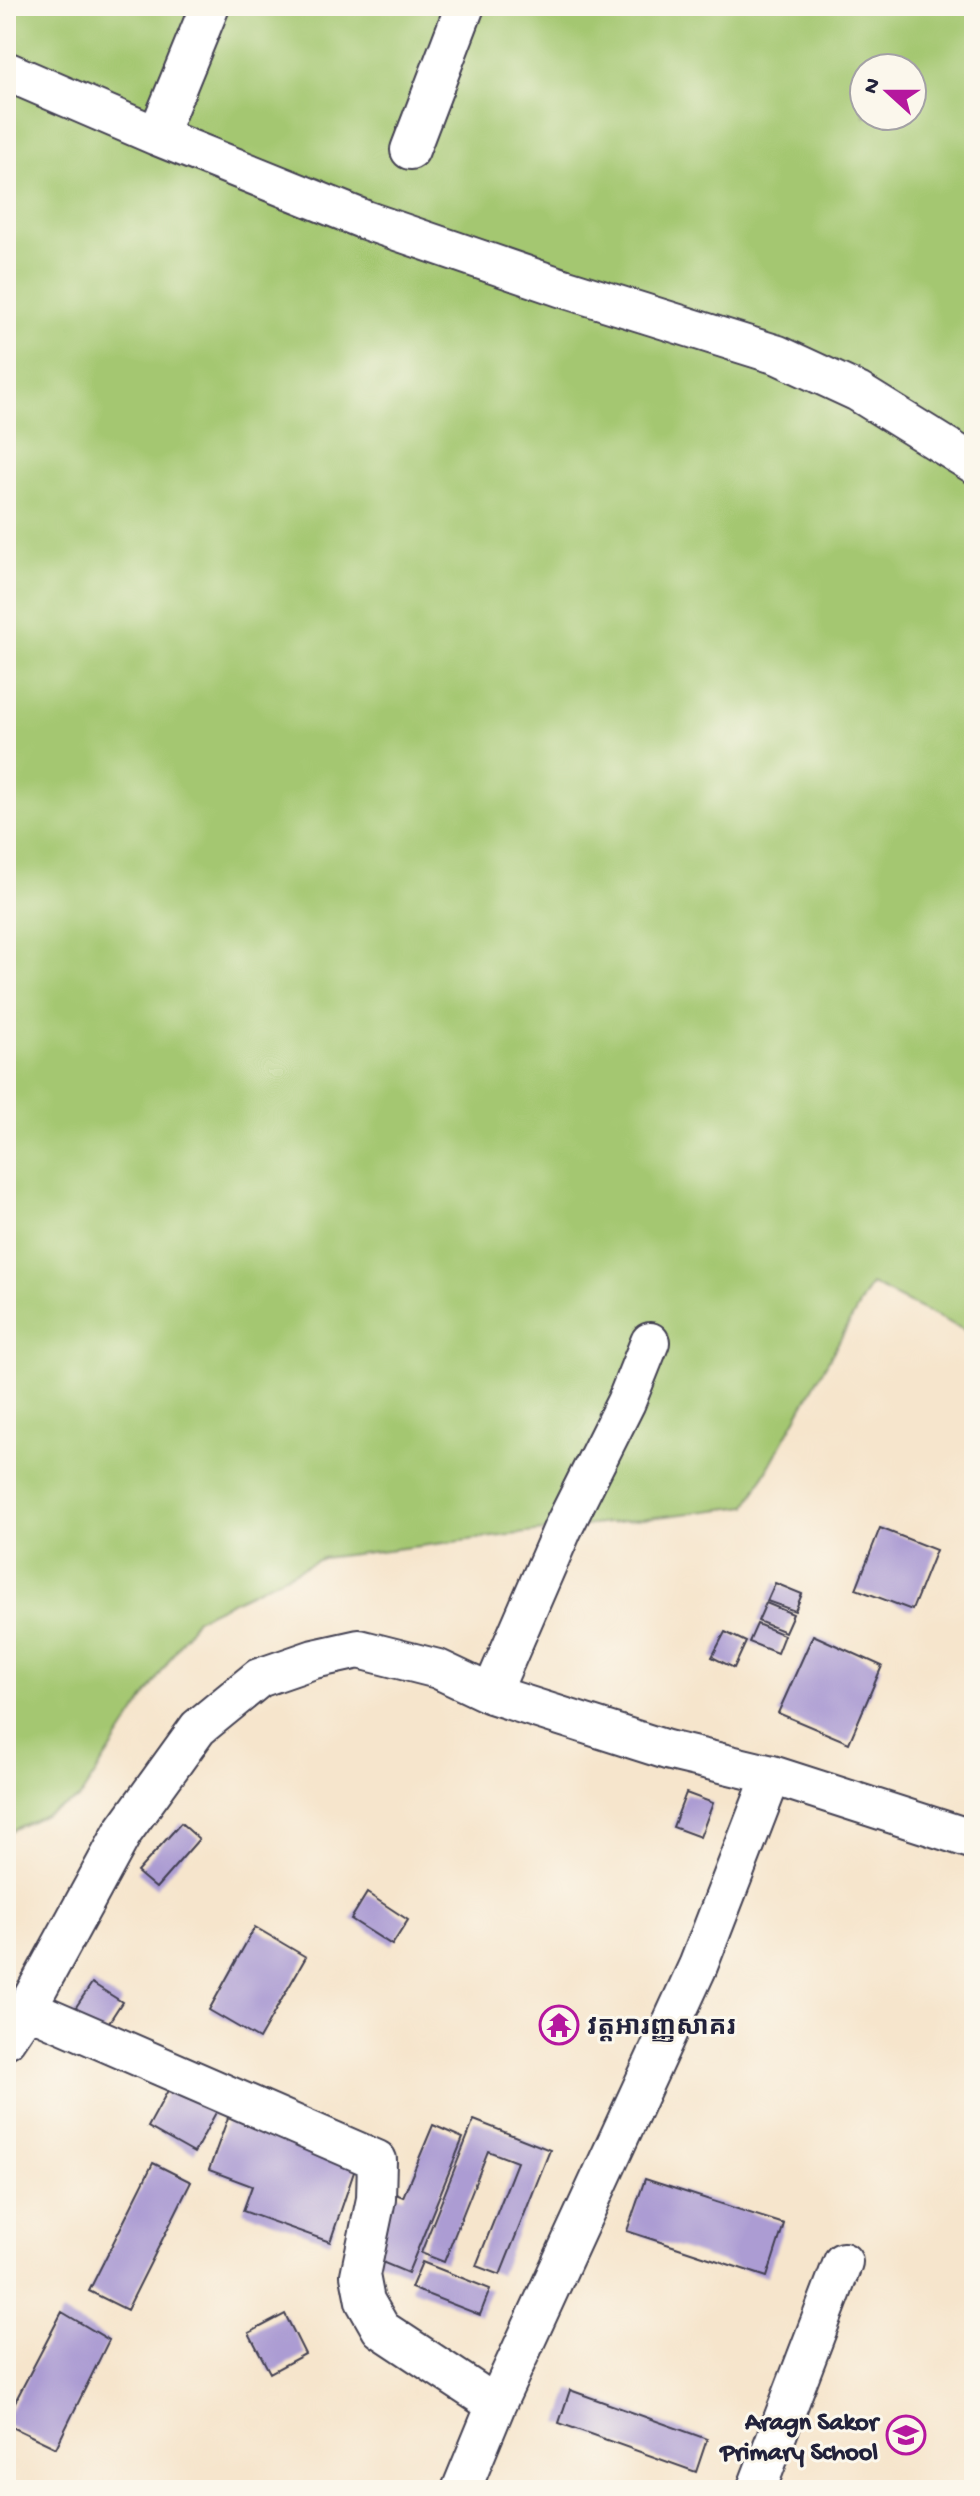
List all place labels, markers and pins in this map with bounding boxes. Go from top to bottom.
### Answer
temple icon: វត្តអារញ្ញសាគរ [538,2004,580,2046]
place label: វត្តអារញ្ញសាគរ [587,2014,736,2045]
place label: Aragn Sakor Primary School [718,2409,881,2470]
school or university icon: Aragn Sakor Primary School [885,2414,927,2456]

